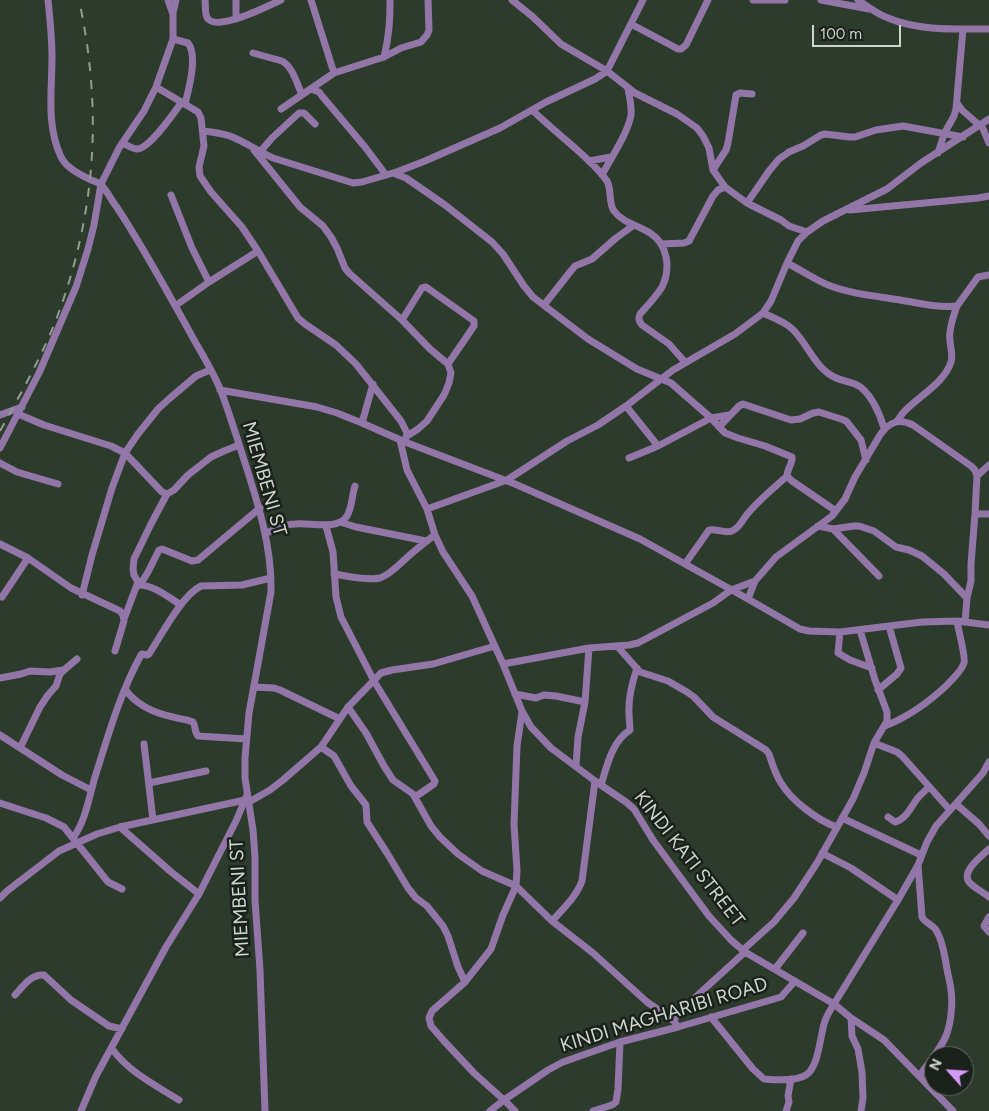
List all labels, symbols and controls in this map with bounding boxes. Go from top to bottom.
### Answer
scale bar [814,15,903,47]
text: 100 m [820,25,862,43]
street label: MIEMBENI ST [237,419,291,539]
street label: KINDI KATI STREET [629,787,749,931]
street label: MIEMBENI ST [226,838,254,958]
street label: KINDI MAGHARIBI ROAD [558,973,770,1057]
north arrow [924,1046,974,1096]
text: N [926,1056,946,1073]

